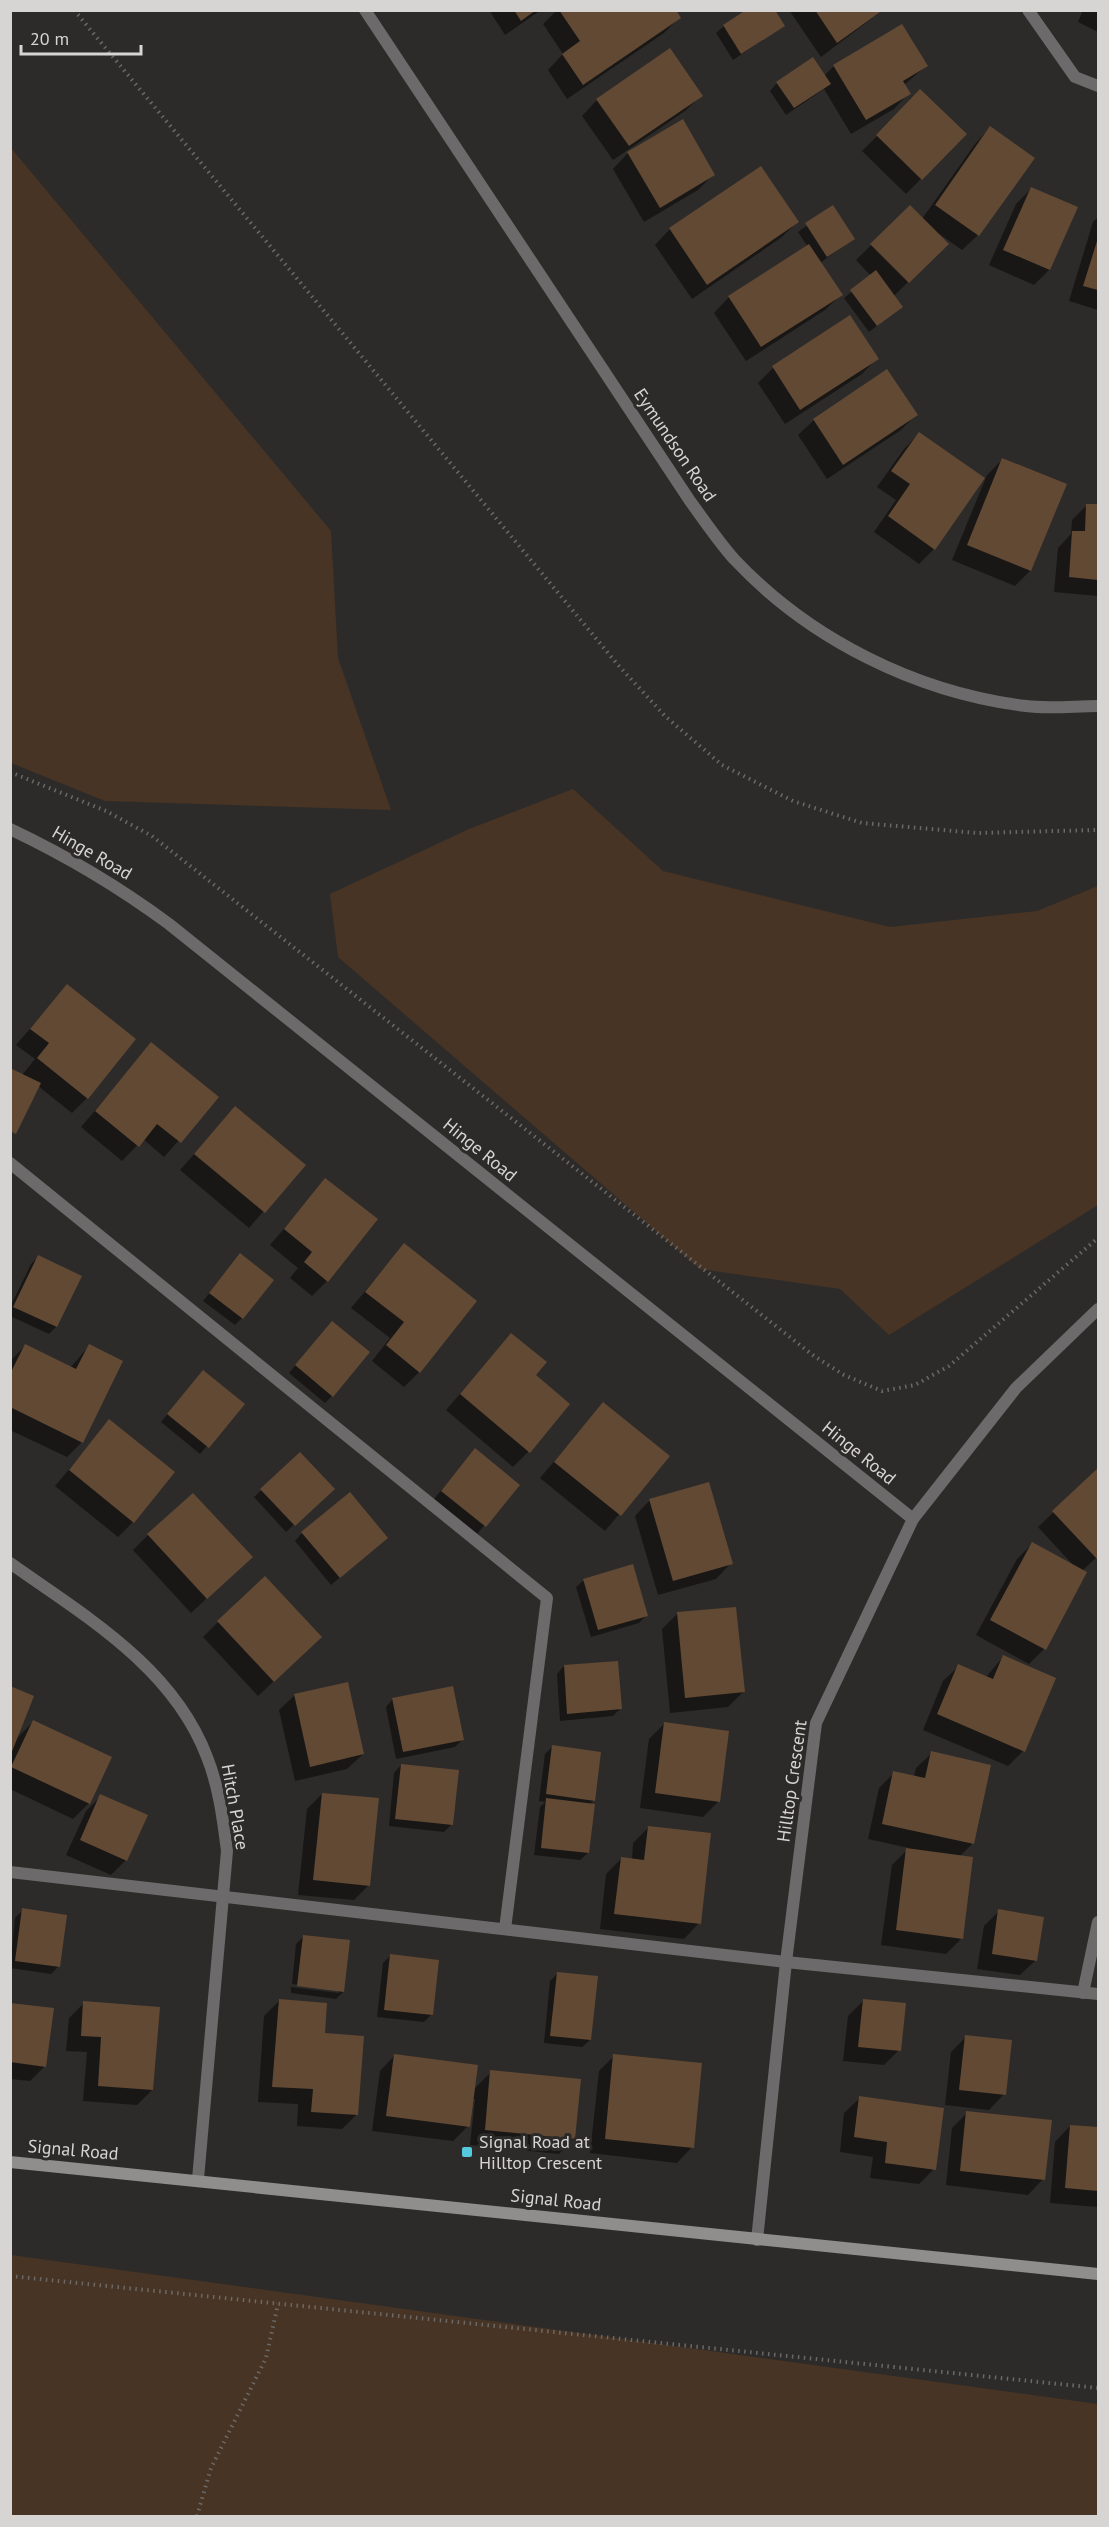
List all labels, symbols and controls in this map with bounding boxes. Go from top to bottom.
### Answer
scale bar [21,18,141,56]
text: 20 m [30,27,69,50]
street label: Eymundson Road [629,384,722,506]
street label: Hinge Road [48,820,136,885]
street label: Hinge Road [439,1113,522,1186]
street label: Hinge Road [818,1416,901,1489]
street label: Hilltop Crescent [772,1718,811,1844]
street label: Hitch Place [217,1762,254,1852]
place label: Signal Road at Hilltop Crescent [479,2130,602,2174]
street label: Signal Road [27,2134,119,2165]
marker: Signal Road at Hilltop Crescent [460,2145,474,2159]
street label: Signal Road [510,2183,603,2216]

